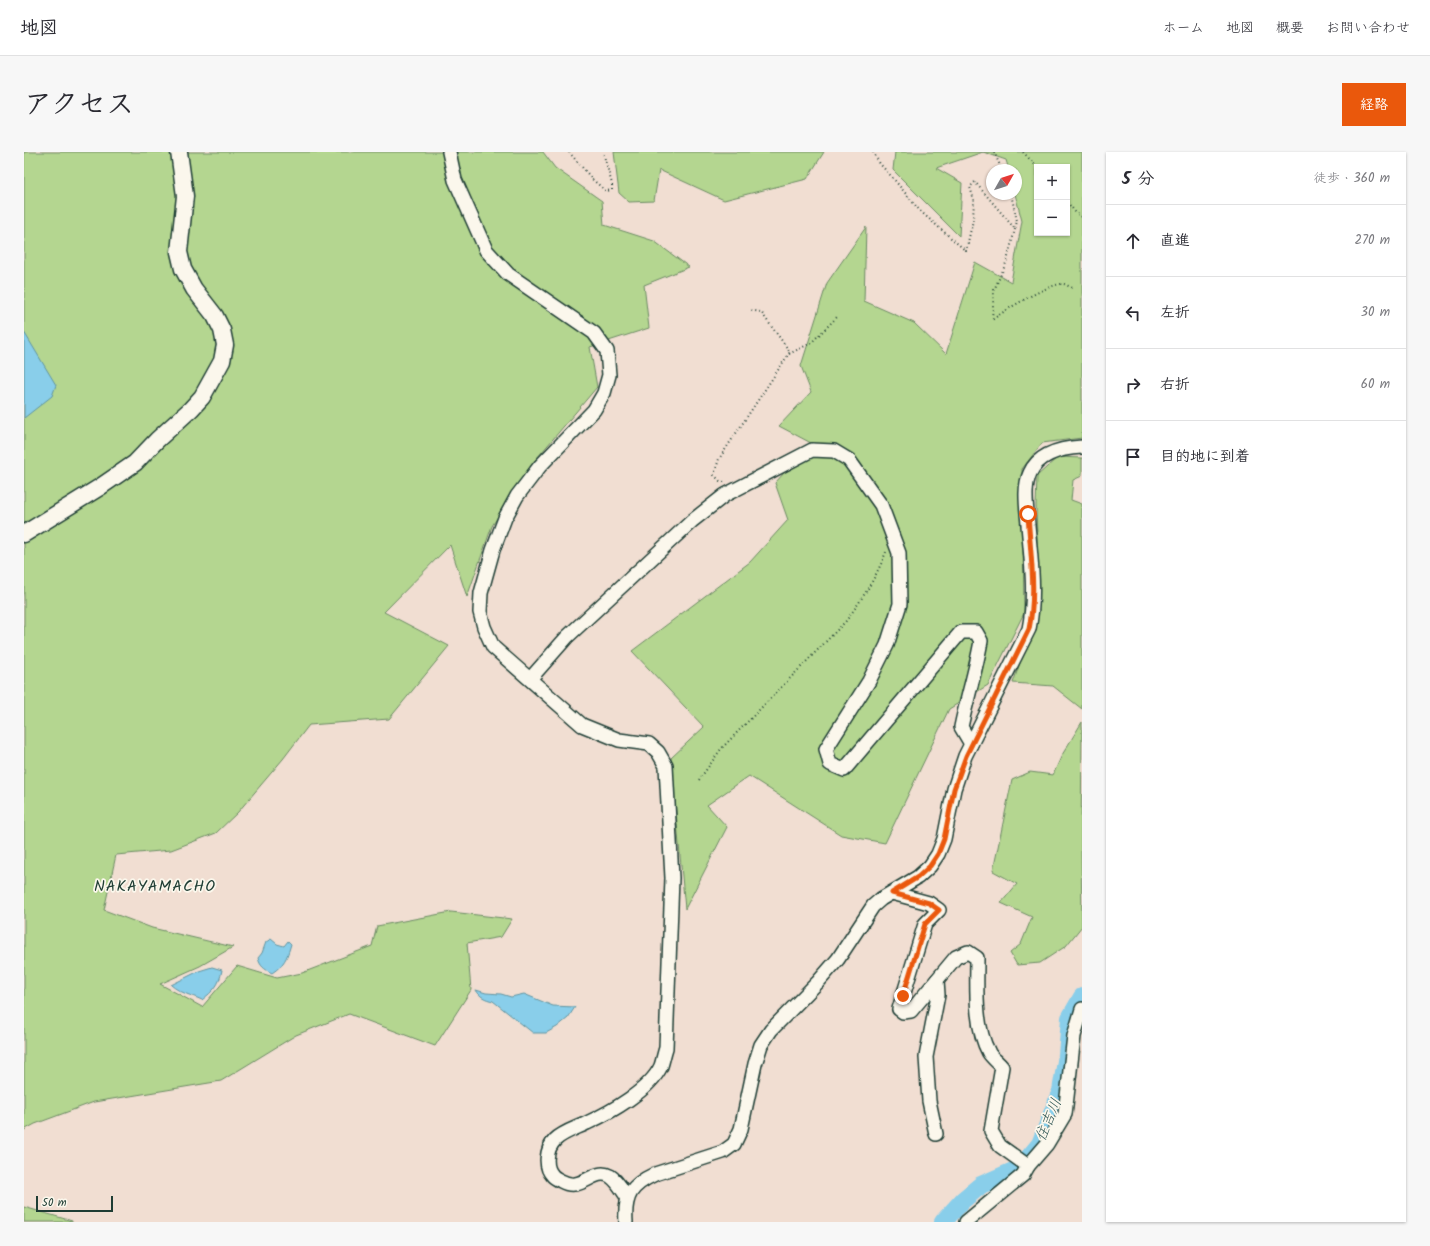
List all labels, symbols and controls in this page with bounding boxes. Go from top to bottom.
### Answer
text: 地図 [20,14,58,44]
text: ホーム [1163,17,1204,39]
text: 地図 [1226,17,1254,39]
text: 概要 [1276,17,1304,39]
text: お問い合わせ [1326,17,1410,39]
text: アクセス [24,83,134,128]
button: 経路 [1342,83,1406,126]
north arrow [986,164,1022,200]
map controls [1034,164,1070,236]
button: + [1034,164,1070,200]
text: 5 分 [1122,166,1154,193]
text: 徒歩 · 360 m [1314,168,1390,189]
button: − [1034,200,1070,236]
text: 直進 [1160,229,1190,253]
icon: ahead [1122,230,1144,252]
text: 270 m [1354,230,1390,251]
text: 左折 [1160,301,1190,325]
icon: left [1122,302,1144,324]
text: 30 m [1361,302,1390,323]
text: 右折 [1160,373,1190,397]
icon: right [1122,374,1144,396]
text: 60 m [1361,374,1390,395]
text: 目的地に到着 [1160,445,1250,469]
icon: arrive [1122,446,1144,468]
route start [1019,505,1037,523]
district label: NAKAYAMACHO [94,874,216,899]
route end [894,987,912,1005]
water label: 住吉川 [1029,1095,1069,1145]
scale bar [36,1194,113,1213]
text: 50 m [42,1194,67,1212]

